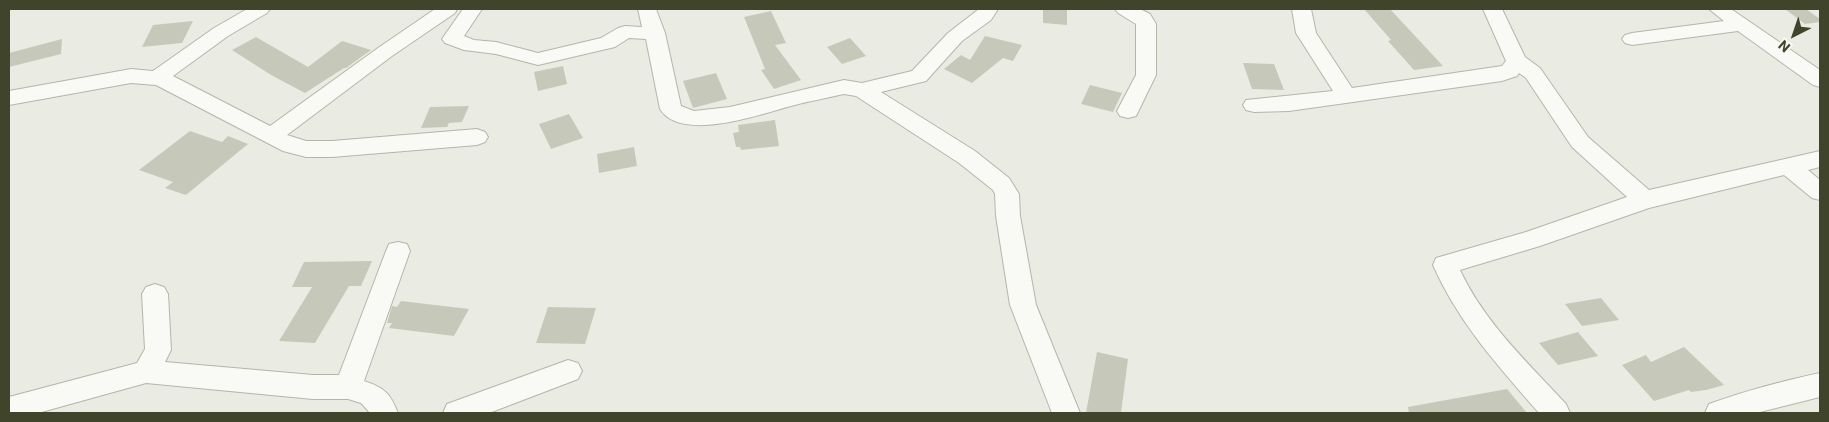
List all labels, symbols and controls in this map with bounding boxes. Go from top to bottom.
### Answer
north arrow [1769,10,1819,60]
text: N [1775,37,1793,56]

